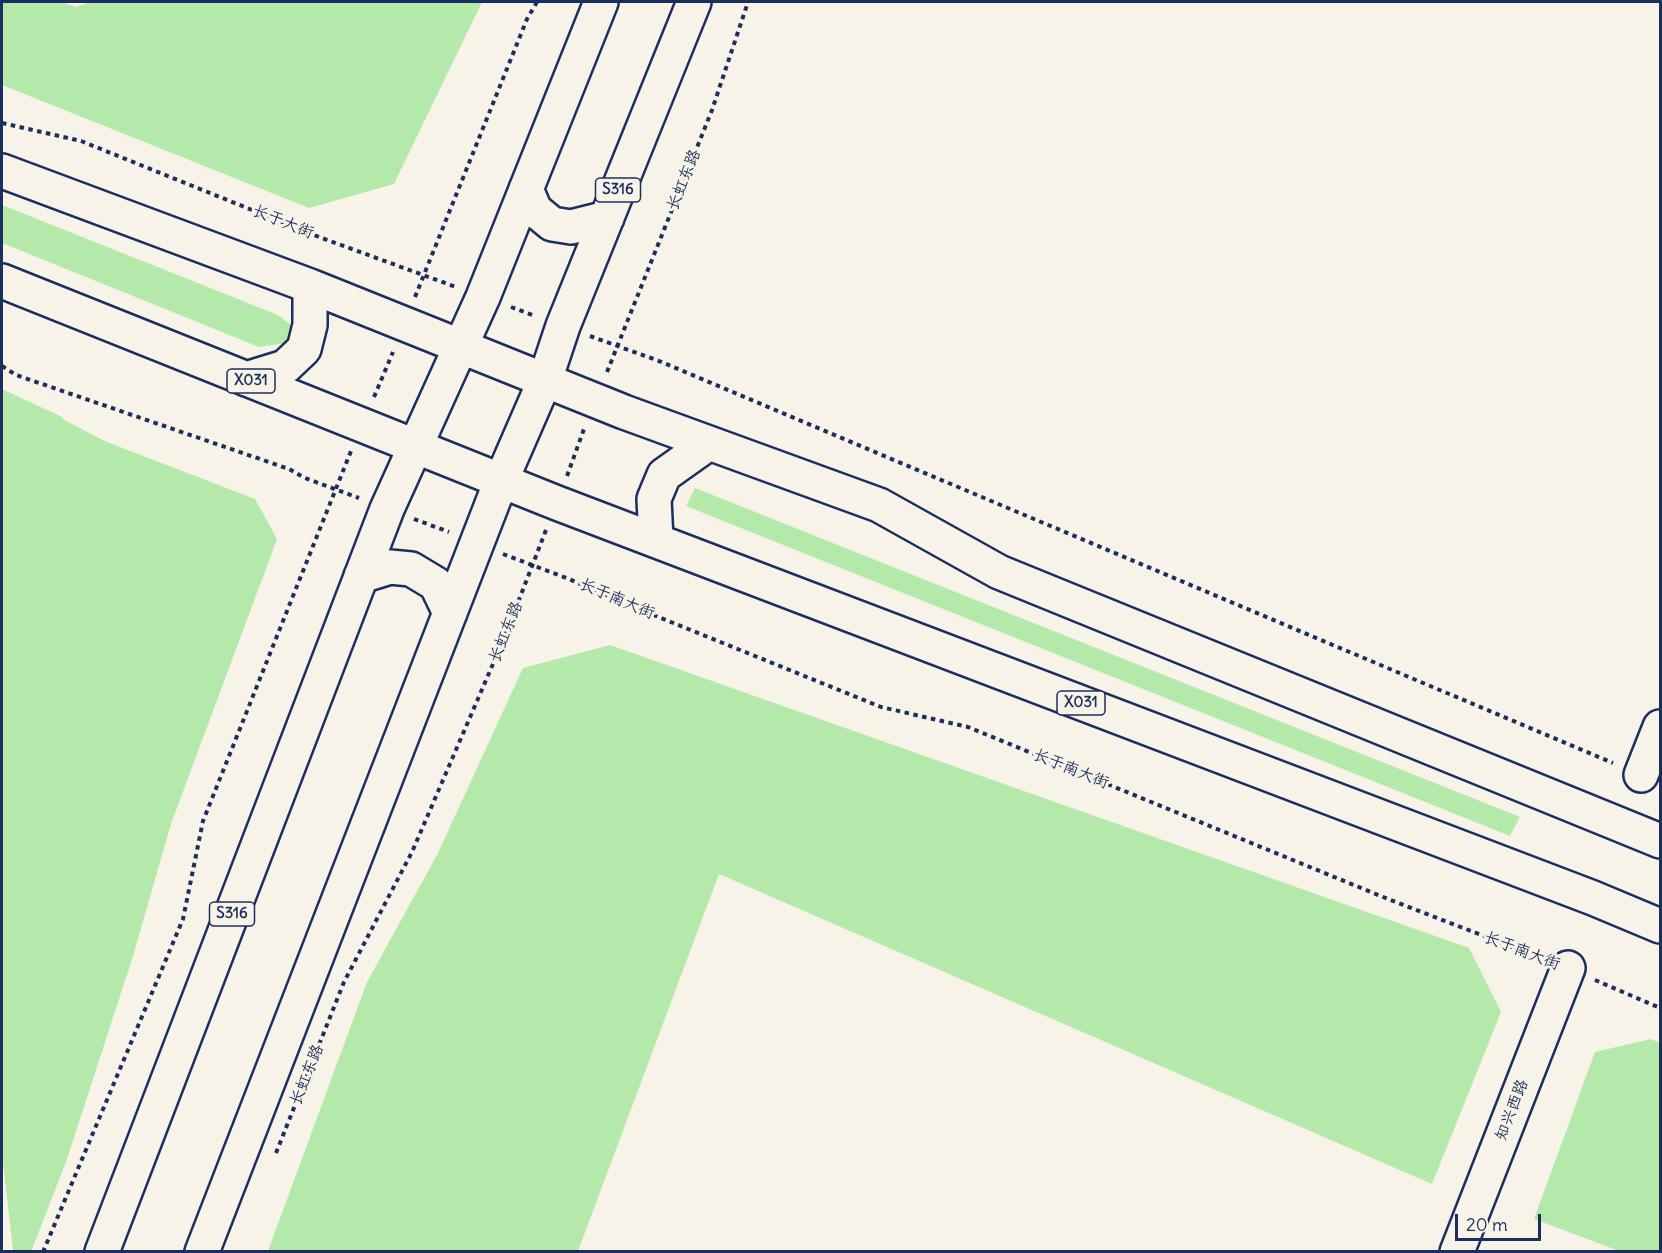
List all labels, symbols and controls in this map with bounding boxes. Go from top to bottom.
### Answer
street label: 长虹东路 [663,147,705,213]
road number: S316 [596,178,640,202]
street label: 长于大街 [250,201,316,243]
road number: X031 [227,369,275,393]
street label: 长于南大街 [576,575,658,623]
street label: 长虹东路 [485,599,527,665]
road number: X031 [1057,691,1105,715]
street label: 长于南大街 [1030,745,1112,793]
road number: S316 [210,902,254,926]
street label: 长于南大街 [1481,928,1563,974]
street label: 长虹东路 [286,1042,328,1108]
street label: 知兴西路 [1492,1077,1532,1143]
scale bar [1458,1202,1544,1240]
text: 20 m [1466,1213,1508,1236]

